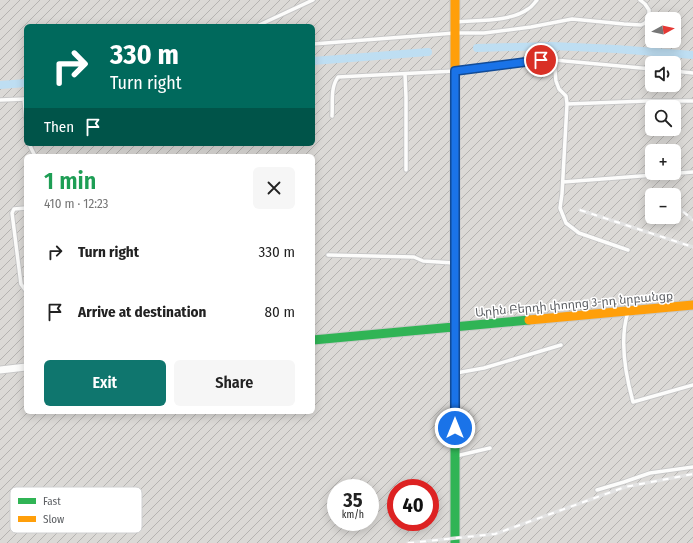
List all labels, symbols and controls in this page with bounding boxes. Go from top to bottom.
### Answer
north arrow [645,12,681,48]
map controls [645,12,681,224]
text: 330 m [110,38,179,71]
icon: right [44,40,96,92]
pin [524,43,558,77]
icon: arrive [530,49,552,71]
button: sound [645,56,681,92]
text: Turn right [110,72,182,94]
button: search [645,100,681,136]
icon: arrive [82,116,104,138]
text: Then [44,118,74,136]
button: + [645,144,681,180]
text: 1 min [44,167,96,195]
button: close [253,167,295,209]
button: − [645,188,681,224]
text: 410 m · 12:23 [44,196,108,211]
icon: right [44,241,66,263]
text: Turn right [78,243,139,261]
text: 330 m [259,243,295,261]
street label: Արին Բերդի փողոց 3-րդ նրբանցք [474,288,674,320]
icon: arrive [44,301,66,323]
text: Arrive at destination [78,303,206,321]
text: 80 m [265,303,295,321]
button: Exit [44,360,166,406]
button: Share [174,360,295,406]
position arrow [434,407,476,449]
speed limit sign: 40 [387,479,439,531]
legend [10,487,142,533]
text: 35 [343,488,363,512]
text: Fast [43,495,61,508]
text: km/h [342,509,364,521]
text: Slow [43,513,64,526]

